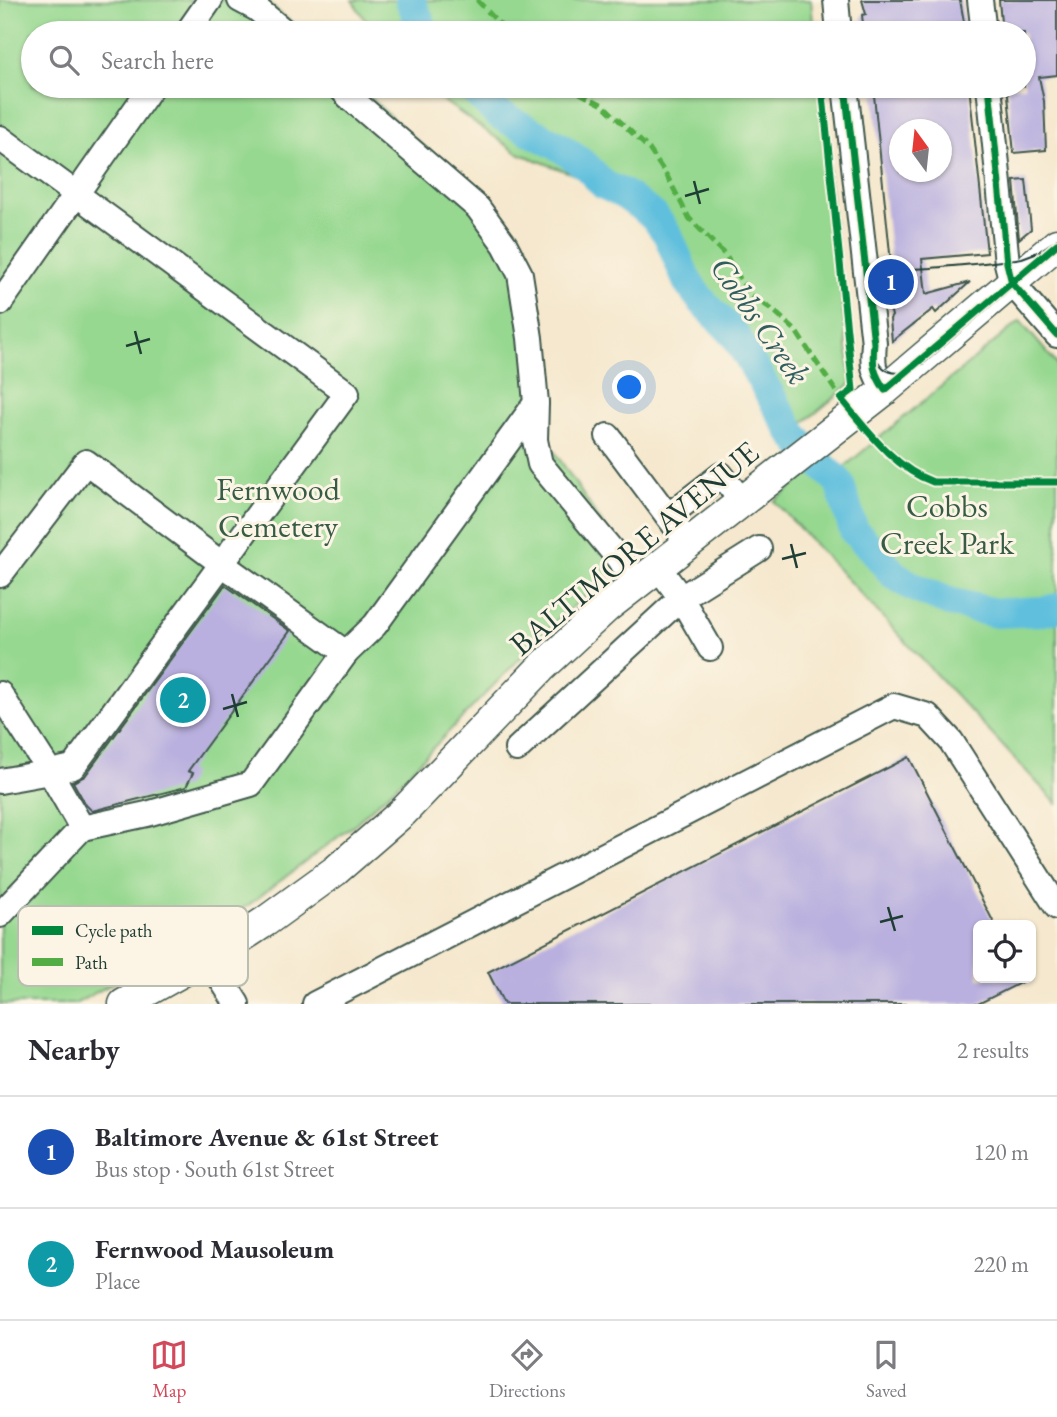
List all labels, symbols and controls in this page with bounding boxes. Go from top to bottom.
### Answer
search box [21,21,1036,98]
icon: search [45,41,83,79]
text: Search here [101,43,214,77]
north arrow [889,119,952,182]
water label: Cobbs Creek [701,248,820,393]
pin: 1 [868,256,914,308]
your location [612,370,646,404]
street label: BALTIMORE AVENUE [501,431,767,665]
park label: Fernwood Cemetery [216,468,341,547]
park label: Cobbs Creek Park [880,485,1015,564]
pin: 2 [160,674,206,726]
legend [18,906,248,986]
text: Cycle path [75,918,153,943]
map controls [973,920,1036,983]
button: locate [973,920,1036,983]
text: Path [75,950,108,975]
text: Nearby [28,1030,120,1069]
text: 2 results [957,1035,1029,1065]
text: Baltimore Avenue & 61st Street [95,1120,438,1154]
text: 1 [45,1137,57,1167]
text: 120 m [973,1137,1029,1167]
text: Bus stop · South 61st Street [95,1154,334,1184]
text: Fernwood Mausoleum [95,1232,334,1266]
text: 2 [45,1249,57,1279]
text: 220 m [973,1249,1029,1279]
text: Place [95,1266,140,1296]
tab: Map [150,1336,188,1403]
tab: Directions [489,1336,565,1403]
tab: Saved [866,1336,907,1403]

